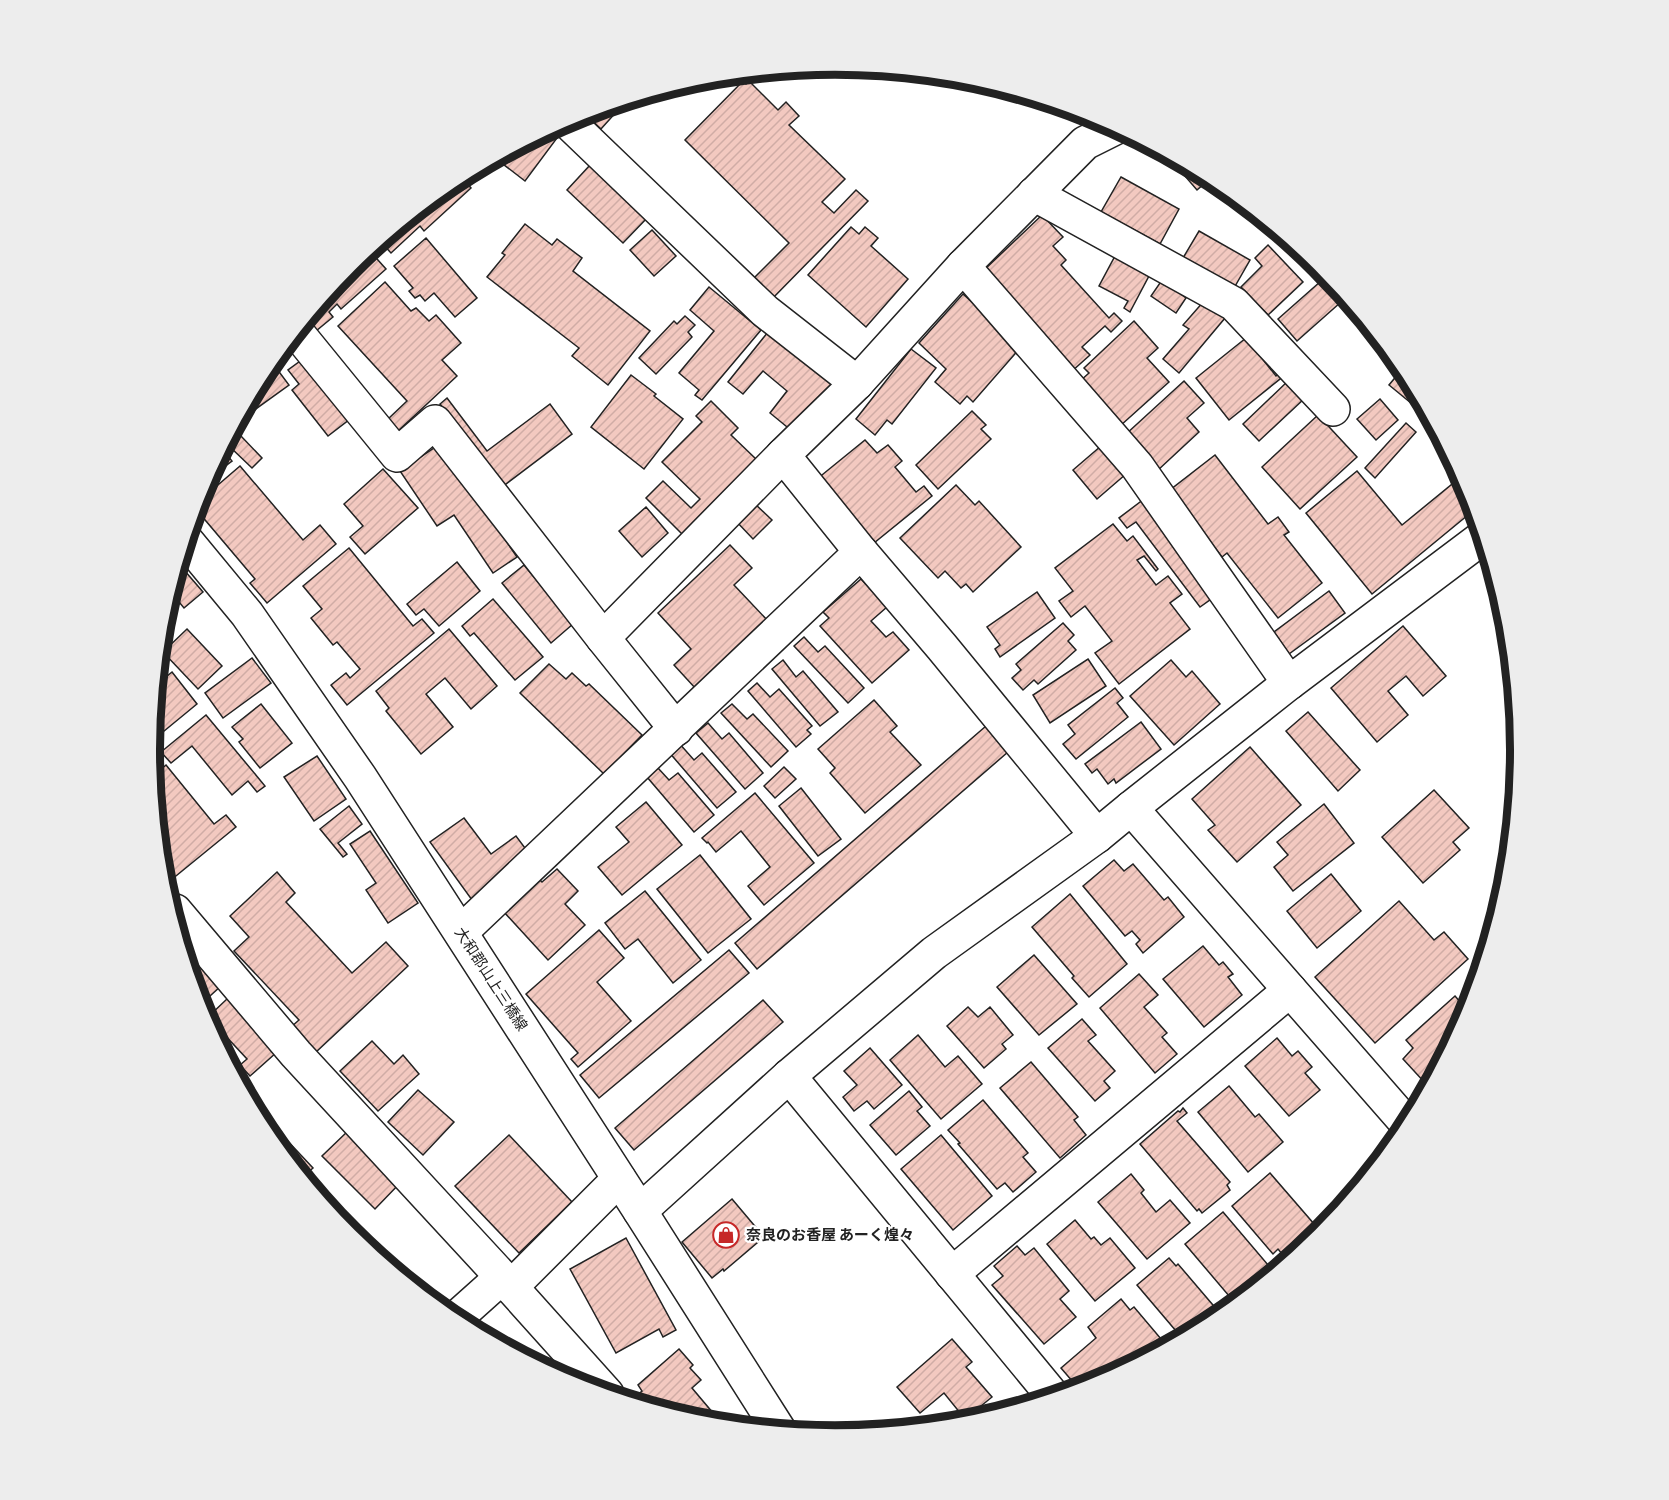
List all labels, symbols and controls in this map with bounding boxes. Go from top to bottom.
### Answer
street label: 大和郡山上三橋線 [449,923,532,1035]
shop icon: 奈良のお香屋 あーく煌々 [711,1220,741,1250]
place label: 奈良のお香屋 あーく煌々 [746,1225,914,1246]

